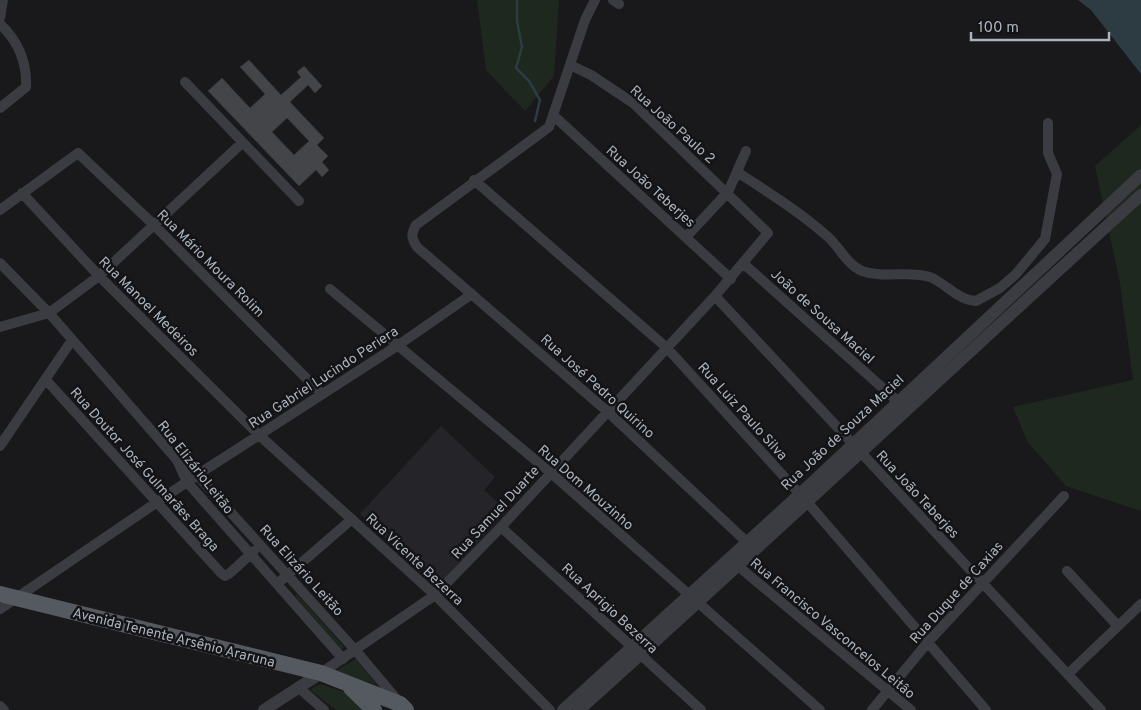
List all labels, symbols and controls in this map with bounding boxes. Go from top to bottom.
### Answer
scale bar [971,10,1108,42]
text: 100 m [978,19,1019,38]
street label: Rua João Paulo 2 [626,82,718,168]
street label: Rua João Teberjes [602,143,698,232]
street label: Rua Mário Moura Rolim [153,207,267,321]
street label: Rua Manoel Medeiros [95,254,201,360]
street label: João de Sousa Maciel [767,266,877,368]
street label: Rua Gabriel Lucindo Periera [246,324,402,433]
street label: Rua José Pedro Quirino [536,331,658,443]
street label: Rua Luiz Paulo Silva [693,360,790,464]
street label: Rua João de Souza Maciel [778,372,908,495]
street label: Rua Doutor José Gulmarães Braga [66,385,222,555]
street label: Rua ElizárioLeitão [153,418,237,518]
street label: Rua Dom Mouzinho [534,442,637,535]
street label: Rua João Teberjes [872,447,962,543]
street label: Rua Samuel Duarte [449,463,544,563]
street label: Rua Vicente Bezerra [362,510,466,610]
street label: Rua Elizário Leitão [255,522,346,620]
street label: Rua Duque de Caxias [907,538,1007,648]
street label: Rua Francisco Vasconcelos Leitâo [746,555,918,703]
street label: Rua Aprigio Bezerra [557,560,661,658]
street label: Avenida Tenente Arsênio Araruna [71,605,277,672]

